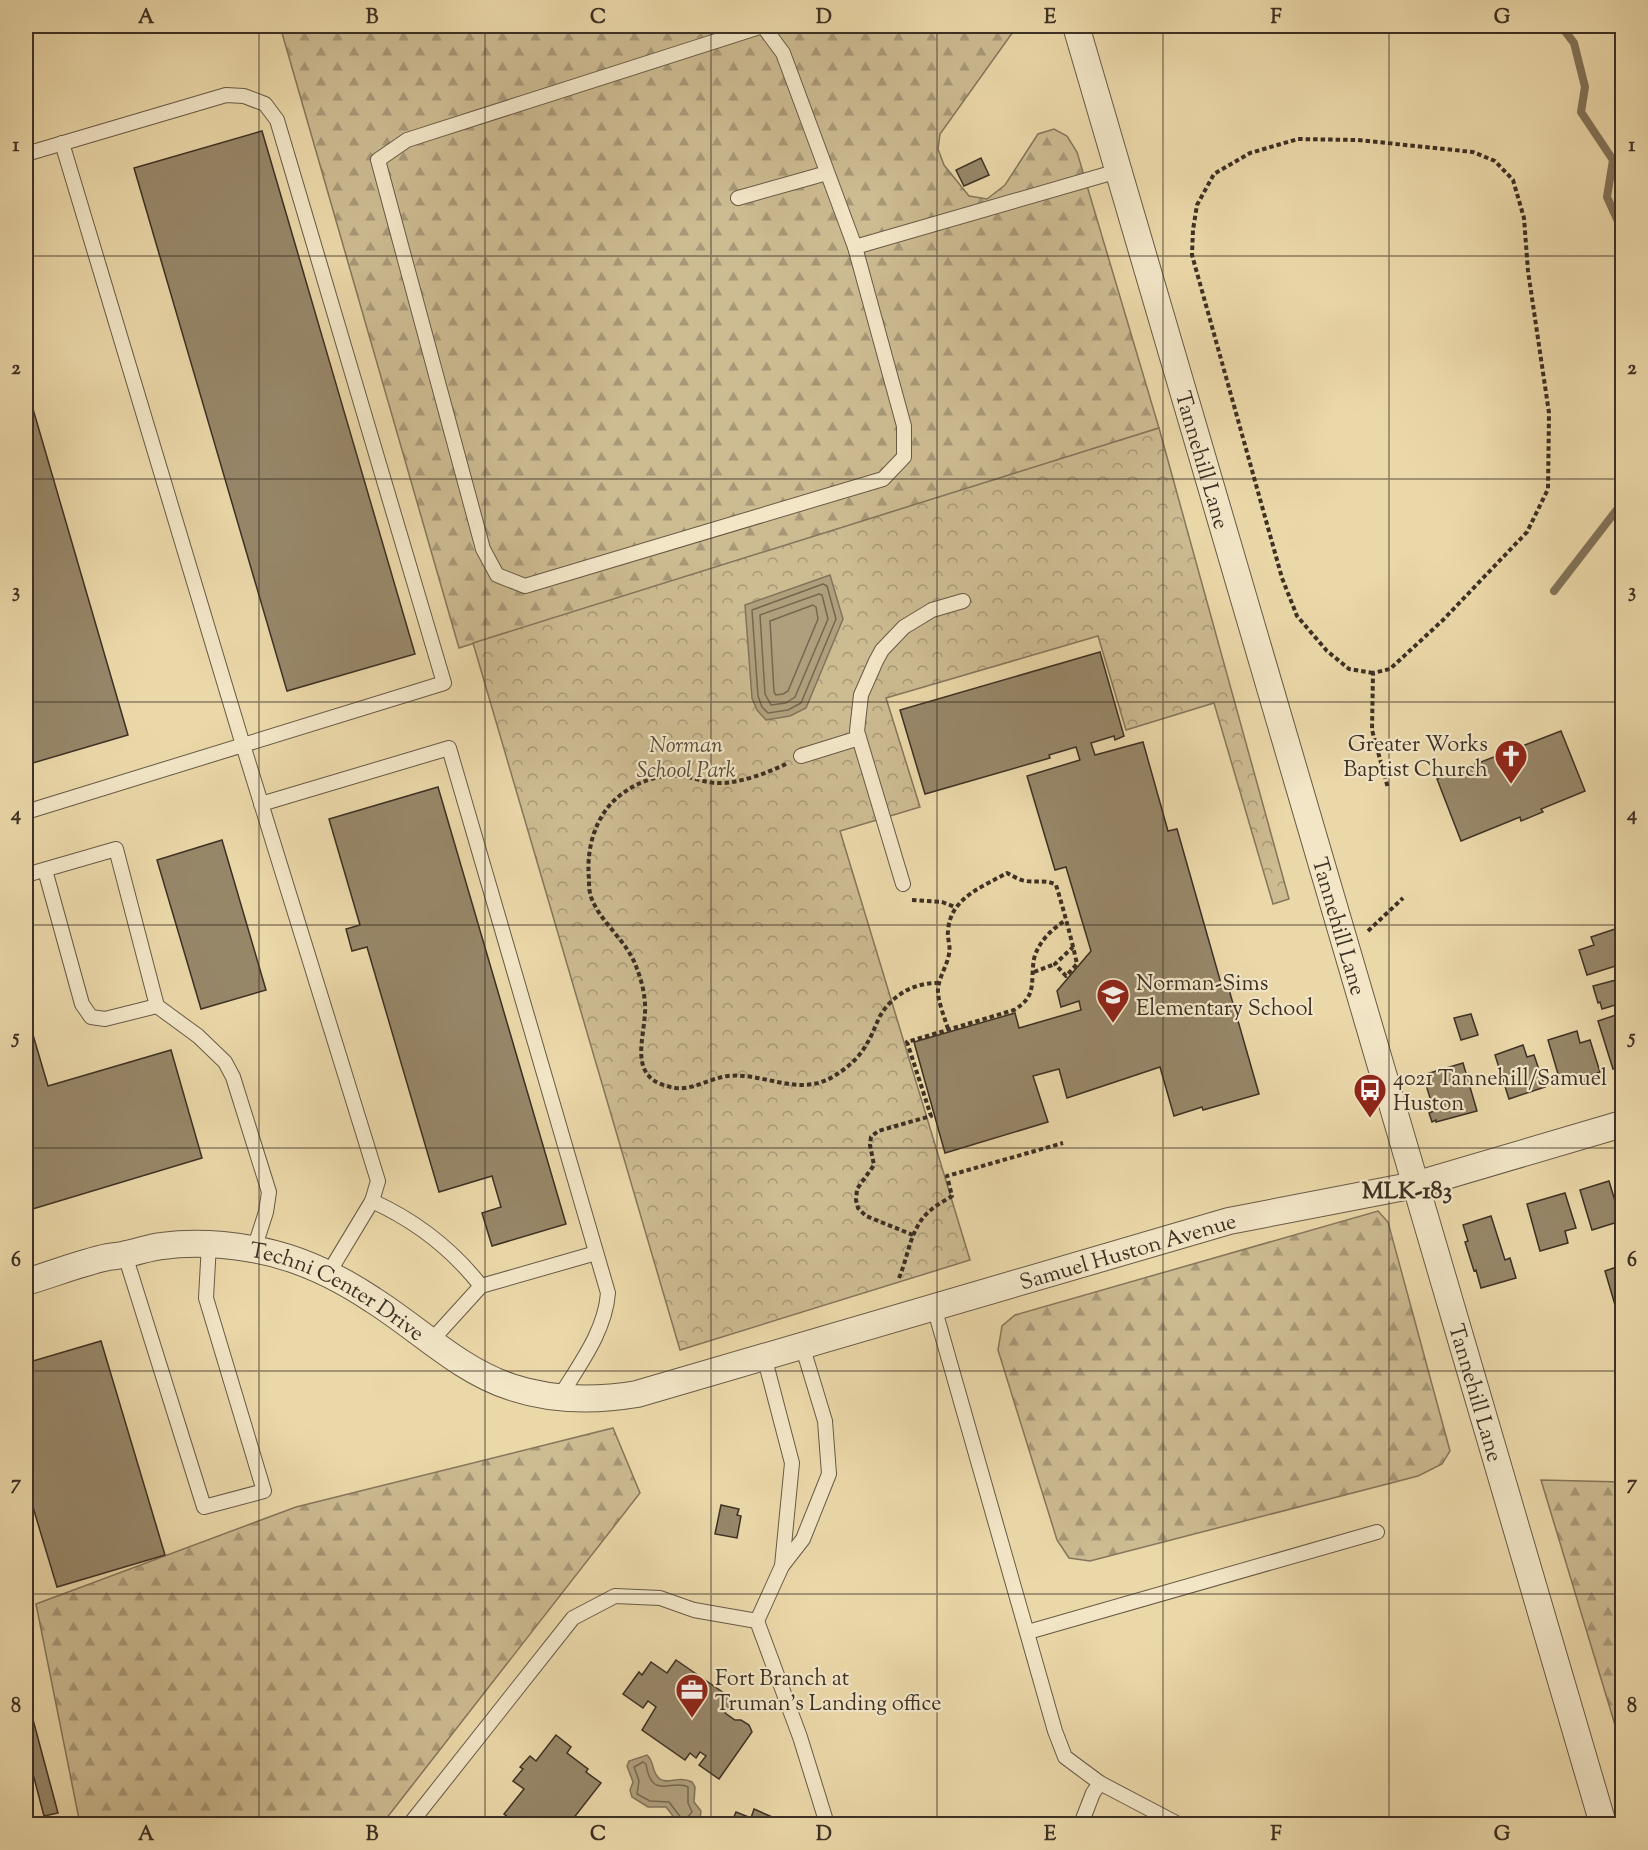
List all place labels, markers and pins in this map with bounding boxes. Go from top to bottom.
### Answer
place label: Greater Works Baptist Church [1343,730,1488,787]
church icon: Greater Works Baptist Church [1493,738,1529,785]
place label: Norman-Sims Elementary School [1136,969,1313,1026]
school or university icon: Norman-Sims Elementary School [1095,977,1131,1024]
place label: 4021 Tannehill/Samuel Huston [1393,1064,1607,1121]
bus stop icon: 4021 Tannehill/Samuel Huston [1352,1072,1388,1119]
place label: Fort Branch at Truman's Landing office [715,1664,942,1721]
office icon: Fort Branch at Truman's Landing office [674,1672,710,1719]

